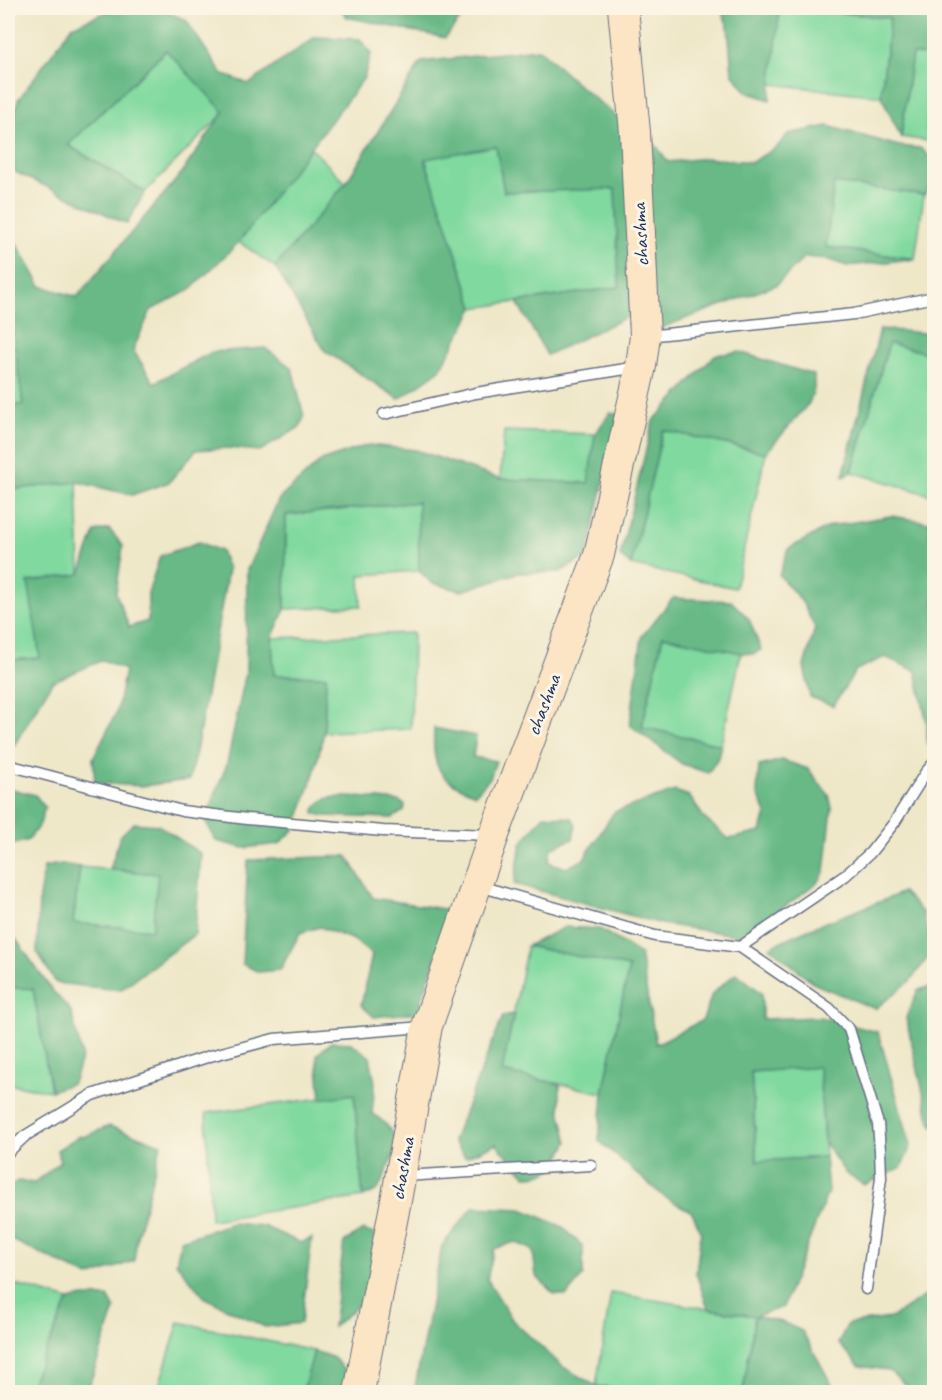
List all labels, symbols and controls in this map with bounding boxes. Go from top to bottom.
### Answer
street label: сhashma [625,201,655,267]
street label: сhashma [520,669,567,739]
street label: сhashma [384,1134,421,1202]

